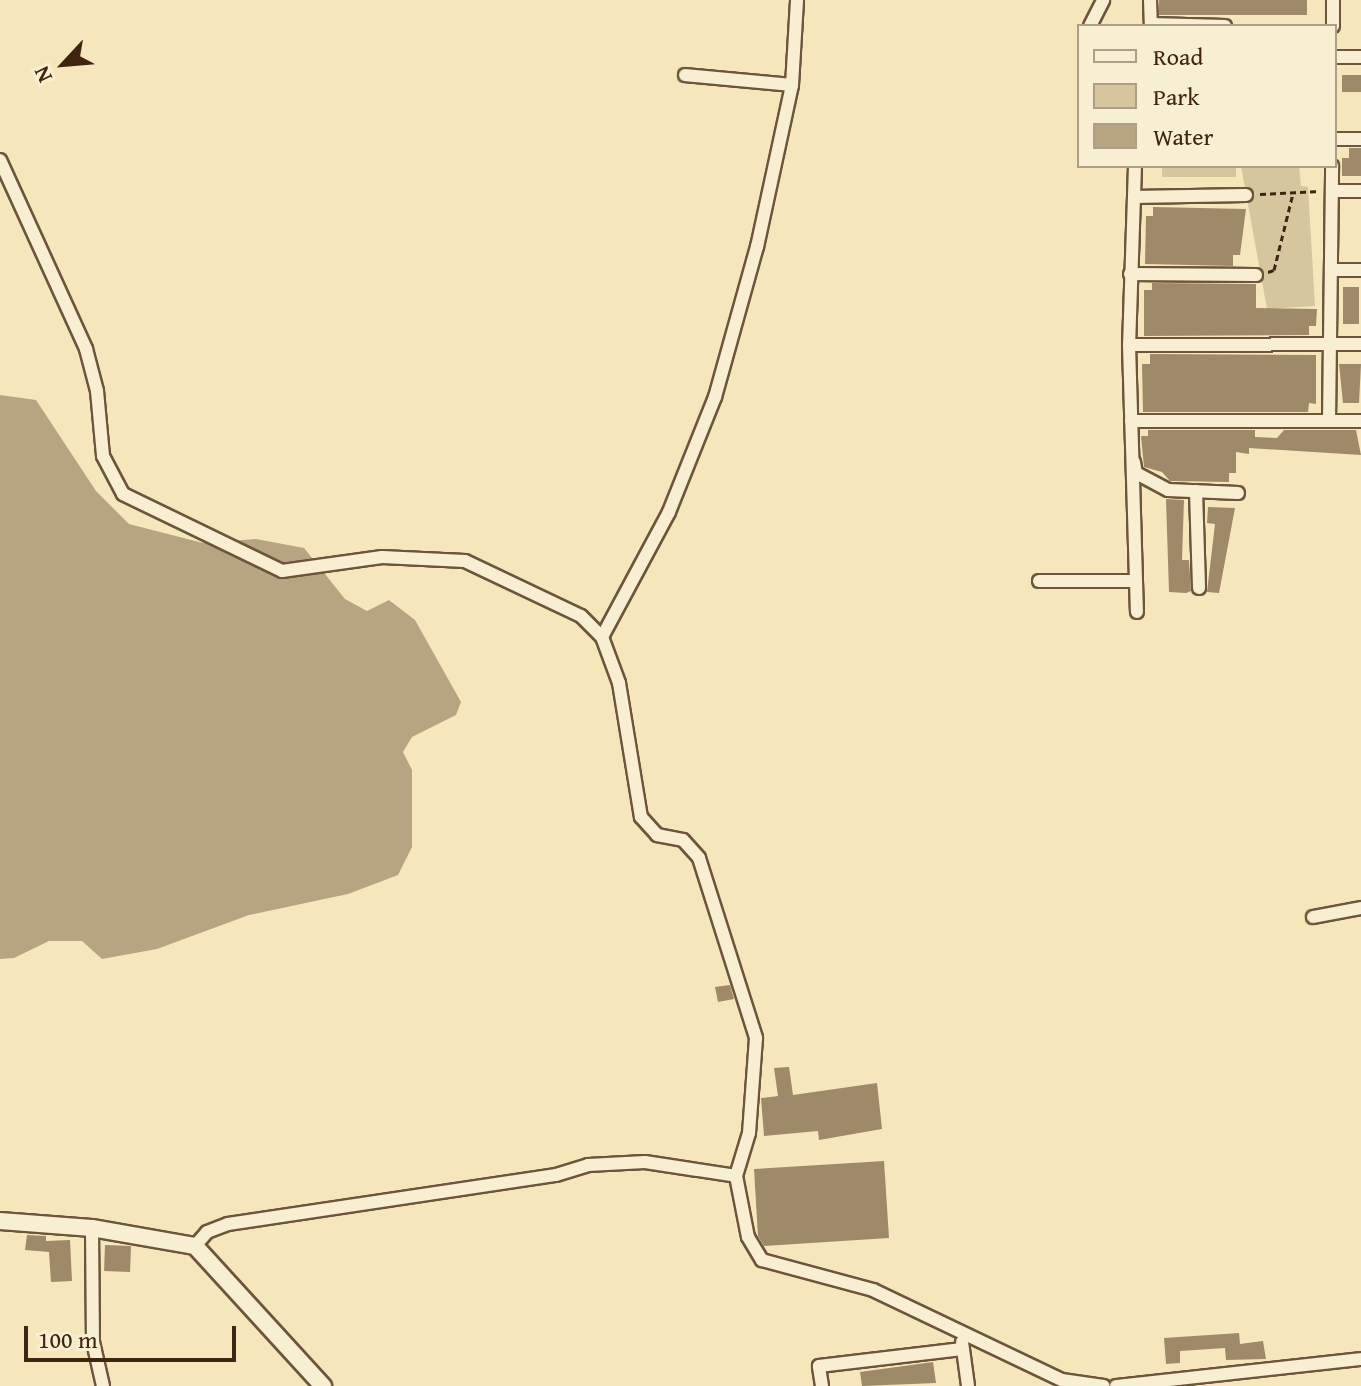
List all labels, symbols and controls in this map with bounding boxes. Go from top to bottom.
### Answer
north arrow [24,24,104,104]
legend [1077,24,1337,168]
text: Road [1153,39,1203,74]
text: N [25,61,60,88]
text: Park [1153,79,1199,114]
text: Water [1153,119,1213,154]
scale bar [28,1310,240,1360]
text: 100 m [38,1322,98,1357]

